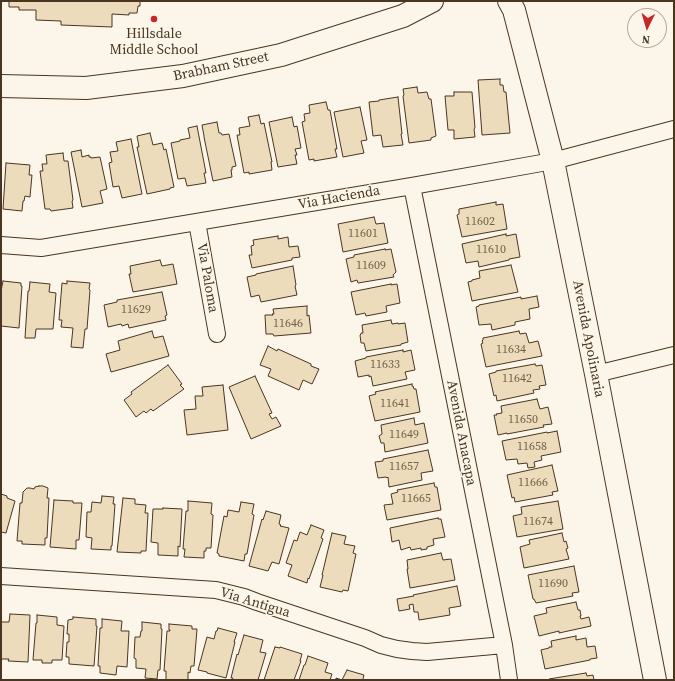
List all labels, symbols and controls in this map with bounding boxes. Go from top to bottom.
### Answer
north arrow [627,8,667,48]
marker: Hillsdale Middle School [149,14,159,24]
place label: Hillsdale Middle School [110,26,198,58]
text: N [641,32,651,47]
street label: Brabham Street [172,49,270,85]
street label: Via Hacienda [297,183,381,213]
house number: 11602 [465,215,495,229]
house number: 11601 [348,227,378,241]
street label: Via Paloma [193,242,221,314]
house number: 11610 [476,243,506,257]
house number: 11609 [356,259,386,273]
street label: Avenida Apolinaria [568,279,608,399]
house number: 11629 [121,303,151,317]
house number: 11646 [273,317,303,331]
house number: 11634 [496,343,526,357]
house number: 11633 [370,358,400,372]
house number: 11642 [502,372,532,386]
street label: Avenida Anacapa [443,379,479,487]
house number: 11641 [380,397,410,411]
house number: 11650 [508,413,538,427]
house number: 11649 [389,428,419,442]
house number: 11658 [517,440,547,454]
house number: 11657 [389,460,419,474]
house number: 11666 [518,476,548,490]
house number: 11665 [401,492,431,506]
house number: 11674 [523,515,553,529]
house number: 11690 [538,577,568,591]
street label: Via Antigua [218,584,292,622]

